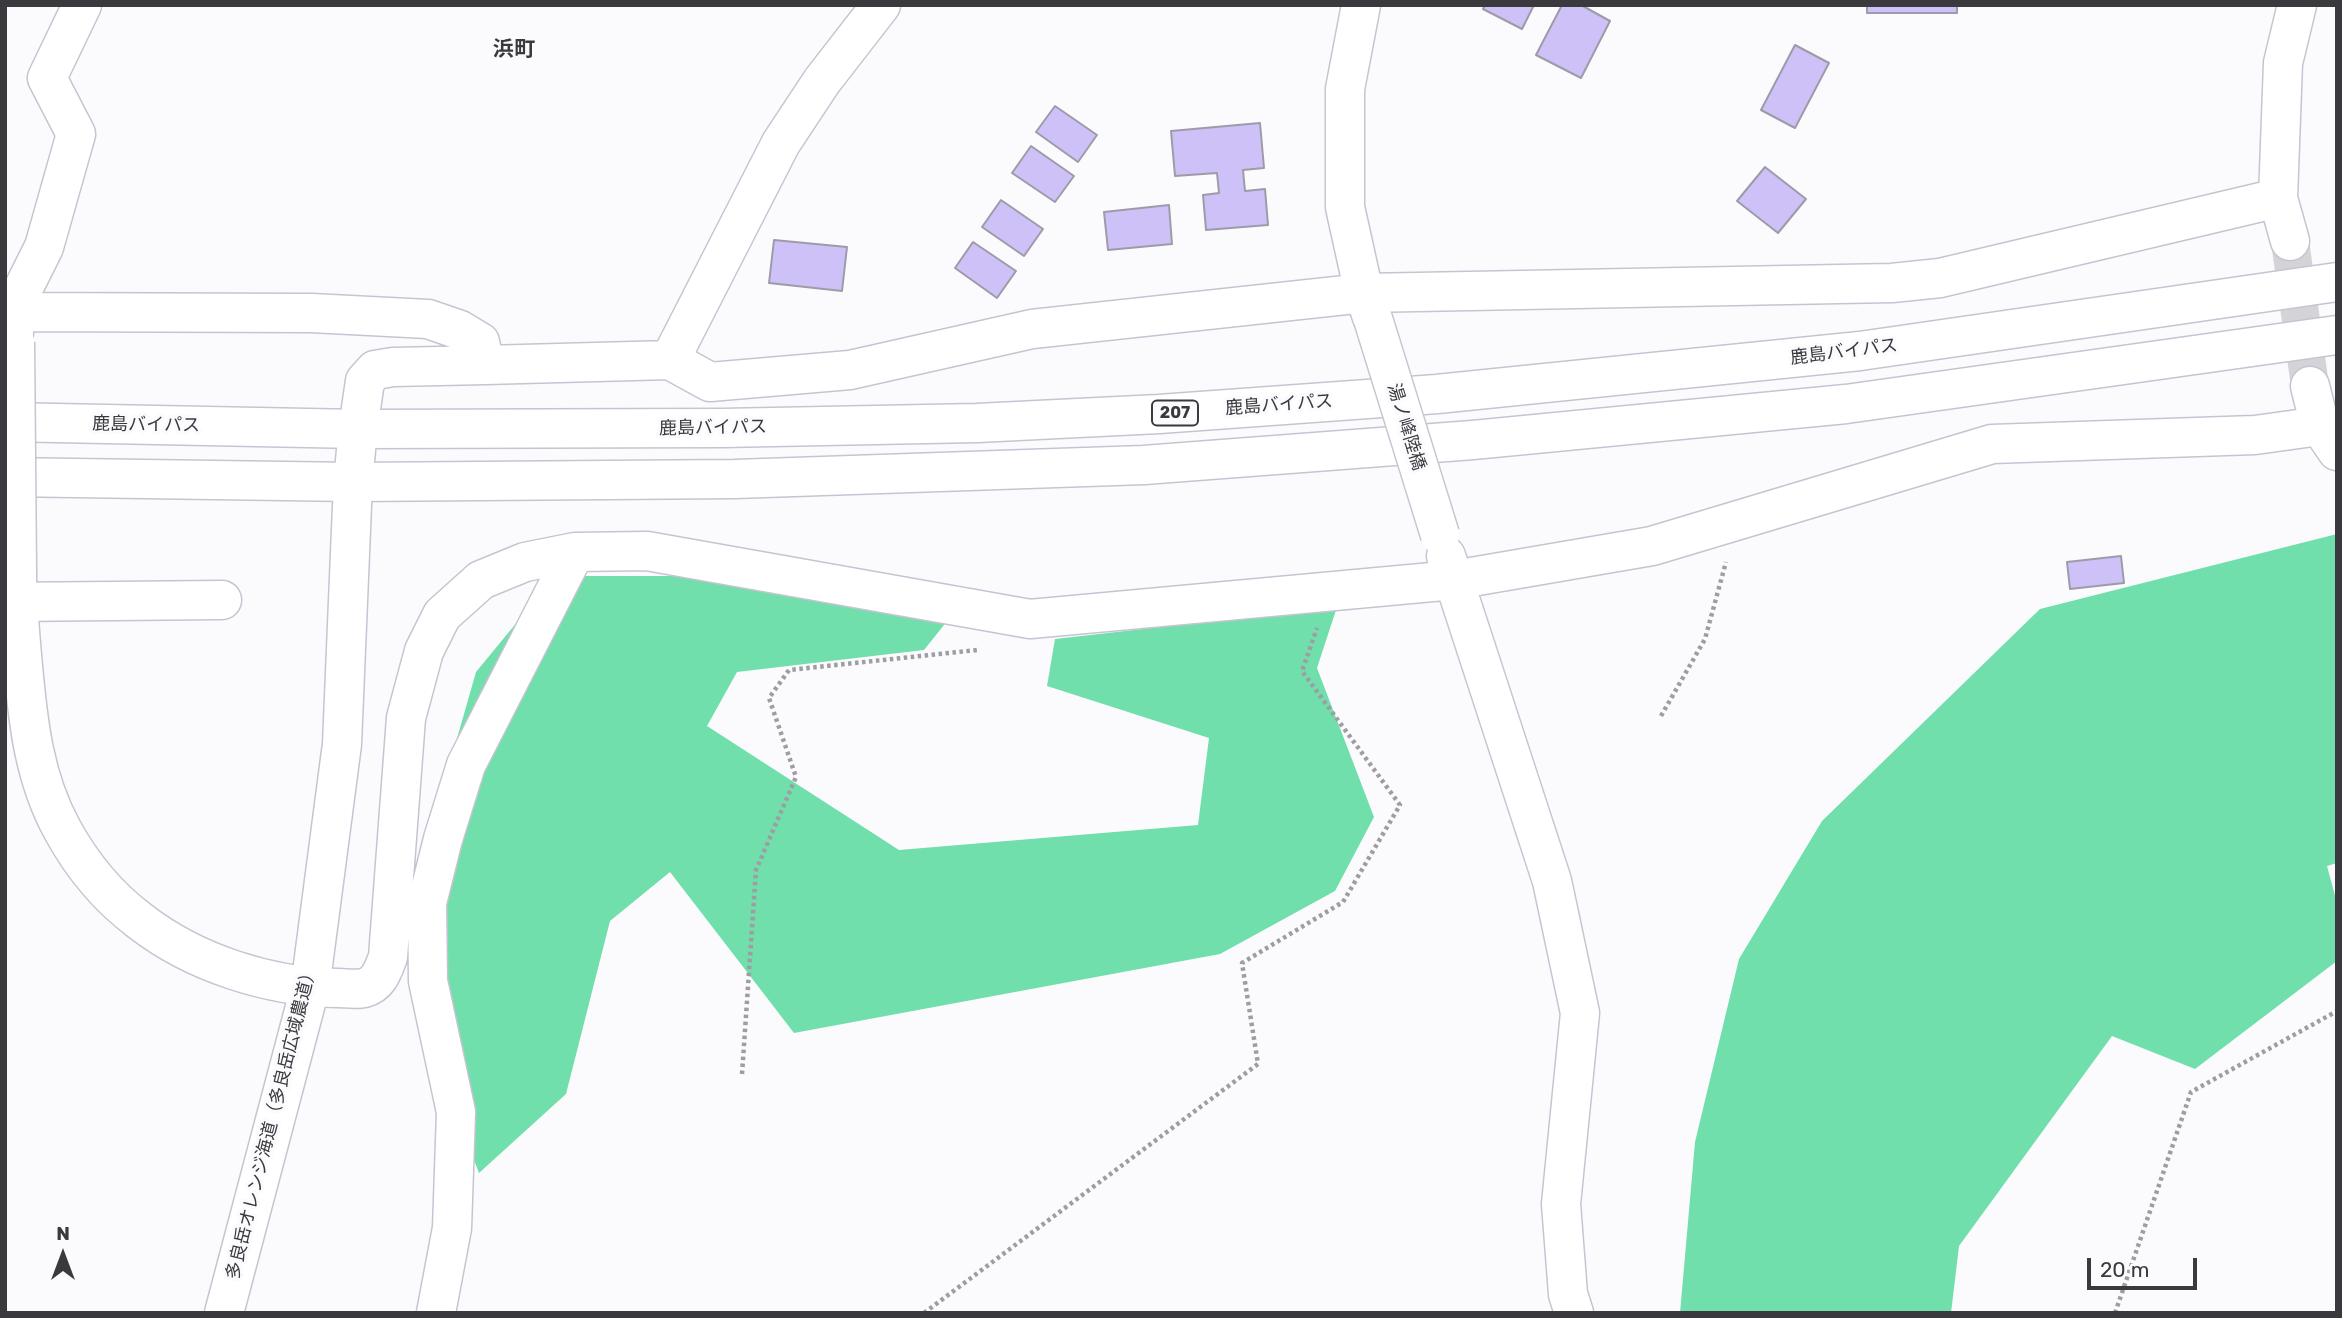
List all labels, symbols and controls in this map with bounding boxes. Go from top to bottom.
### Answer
district label: 浜町 [493,37,535,63]
street label: 鹿島バイパス [1789,335,1899,369]
street label: 湯ノ峰陸橋 [1383,381,1429,473]
street label: 鹿島バイパス [1224,390,1334,420]
road number: 207 [1152,400,1198,426]
street label: 鹿島バイパス [92,413,200,437]
street label: 鹿島バイパス [659,416,767,440]
street label: 多良岳オレンジ海道（多良岳広域農道） [222,962,322,1282]
north arrow [28,1220,98,1290]
text: N [56,1222,70,1245]
scale bar [2090,1244,2200,1288]
text: 20 m [2100,1257,2149,1282]

